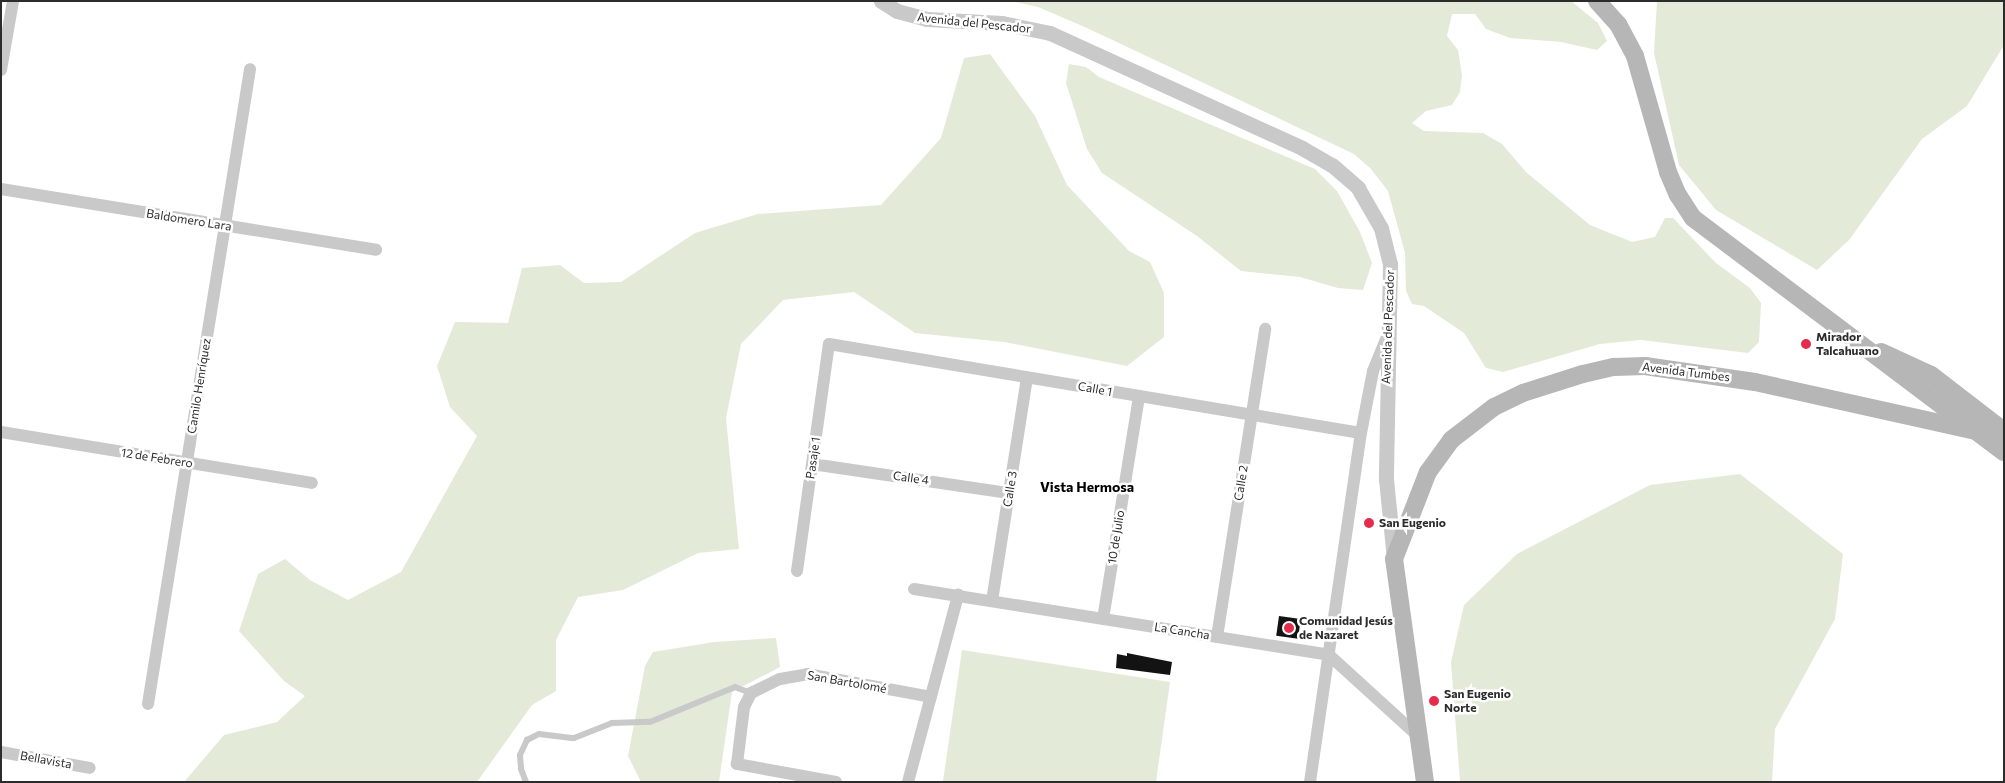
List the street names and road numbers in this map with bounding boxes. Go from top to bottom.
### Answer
street label: Avenida del Pescador [916,10,1032,36]
street label: Baldomero Lara [145,206,233,234]
street label: Avenida del Pescador [1379,270,1397,384]
street label: Camilo Henríquez [184,337,214,435]
street label: Avenida Tumbes [1641,359,1731,385]
street label: Calle 1 [1077,379,1113,399]
street label: Pasaje 1 [803,436,823,480]
street label: 12 de Febrero [120,445,194,471]
street label: Calle 2 [1231,464,1251,502]
street label: Calle 4 [892,468,930,488]
street label: Calle 3 [1000,470,1020,508]
street label: 10 de Julio [1105,509,1127,565]
street label: La Cancha [1153,620,1211,642]
street label: San Bartolomé [806,668,888,696]
street label: Bellavista [19,748,73,772]

